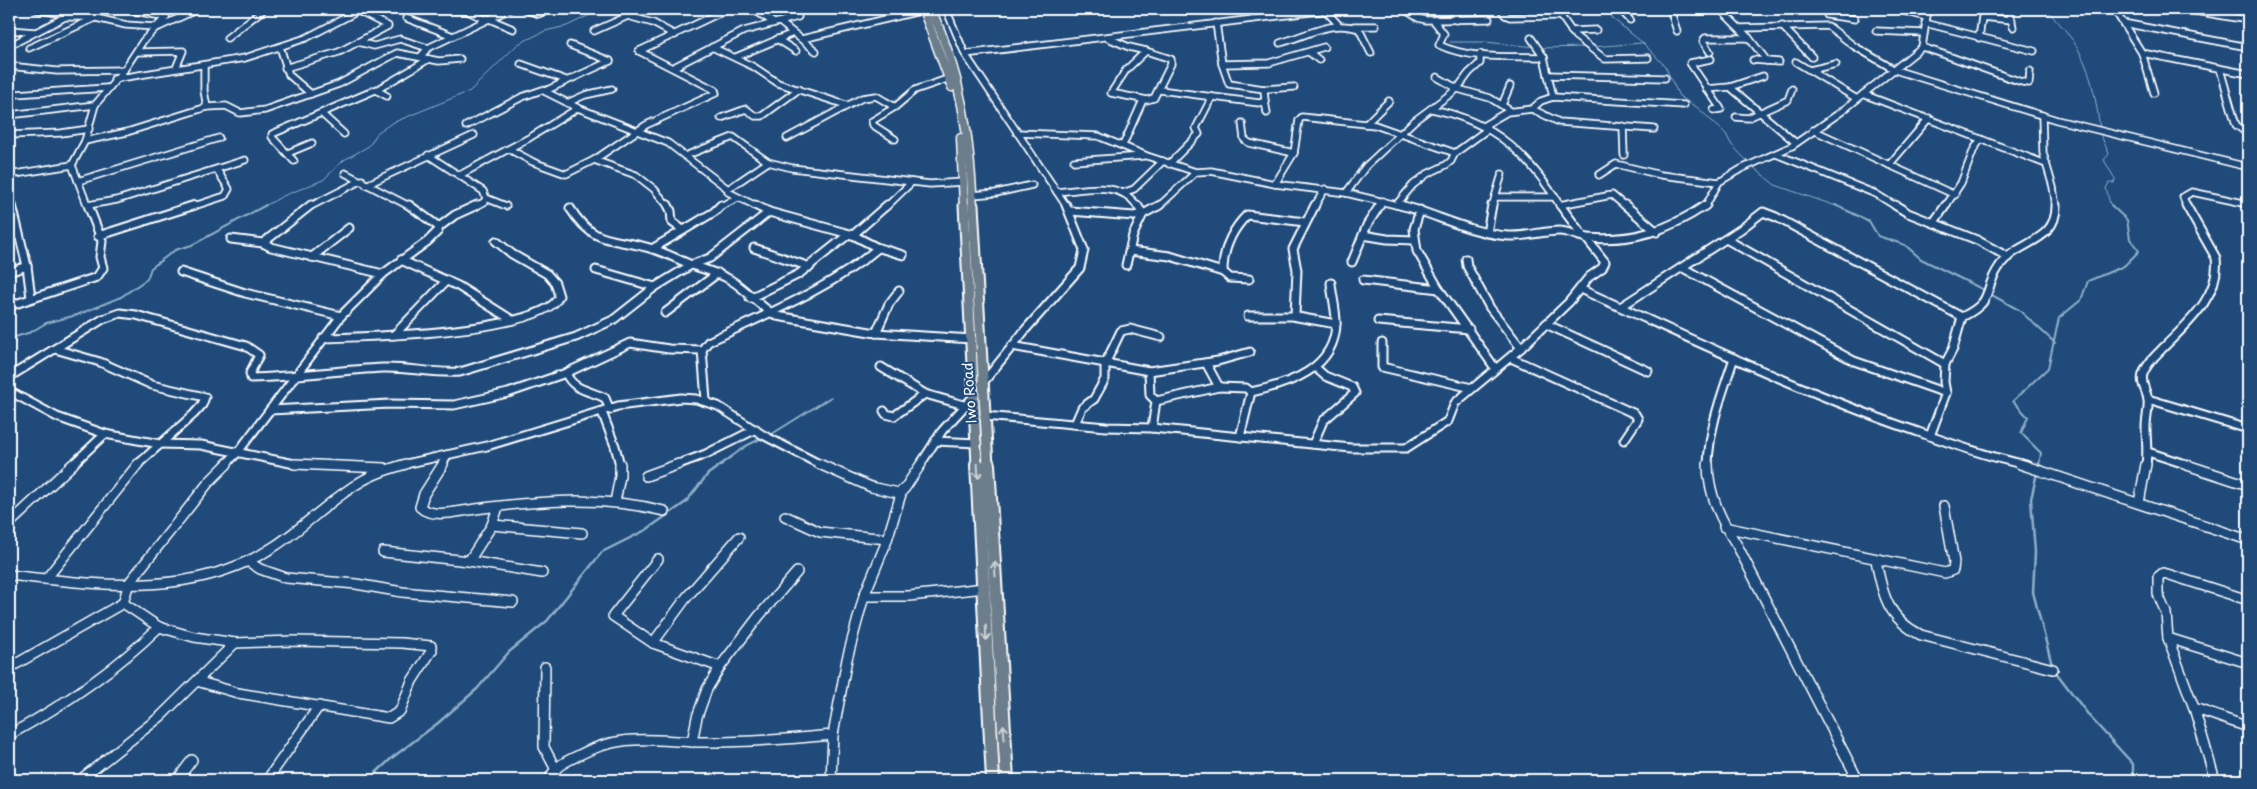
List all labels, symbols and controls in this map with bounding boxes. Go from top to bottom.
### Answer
street label: Iwo Road [956,362,982,424]
one-way arrow [974,463,983,479]
one-way arrow [990,562,1000,578]
one-way arrow [982,625,991,641]
one-way arrow [1000,724,1009,740]

